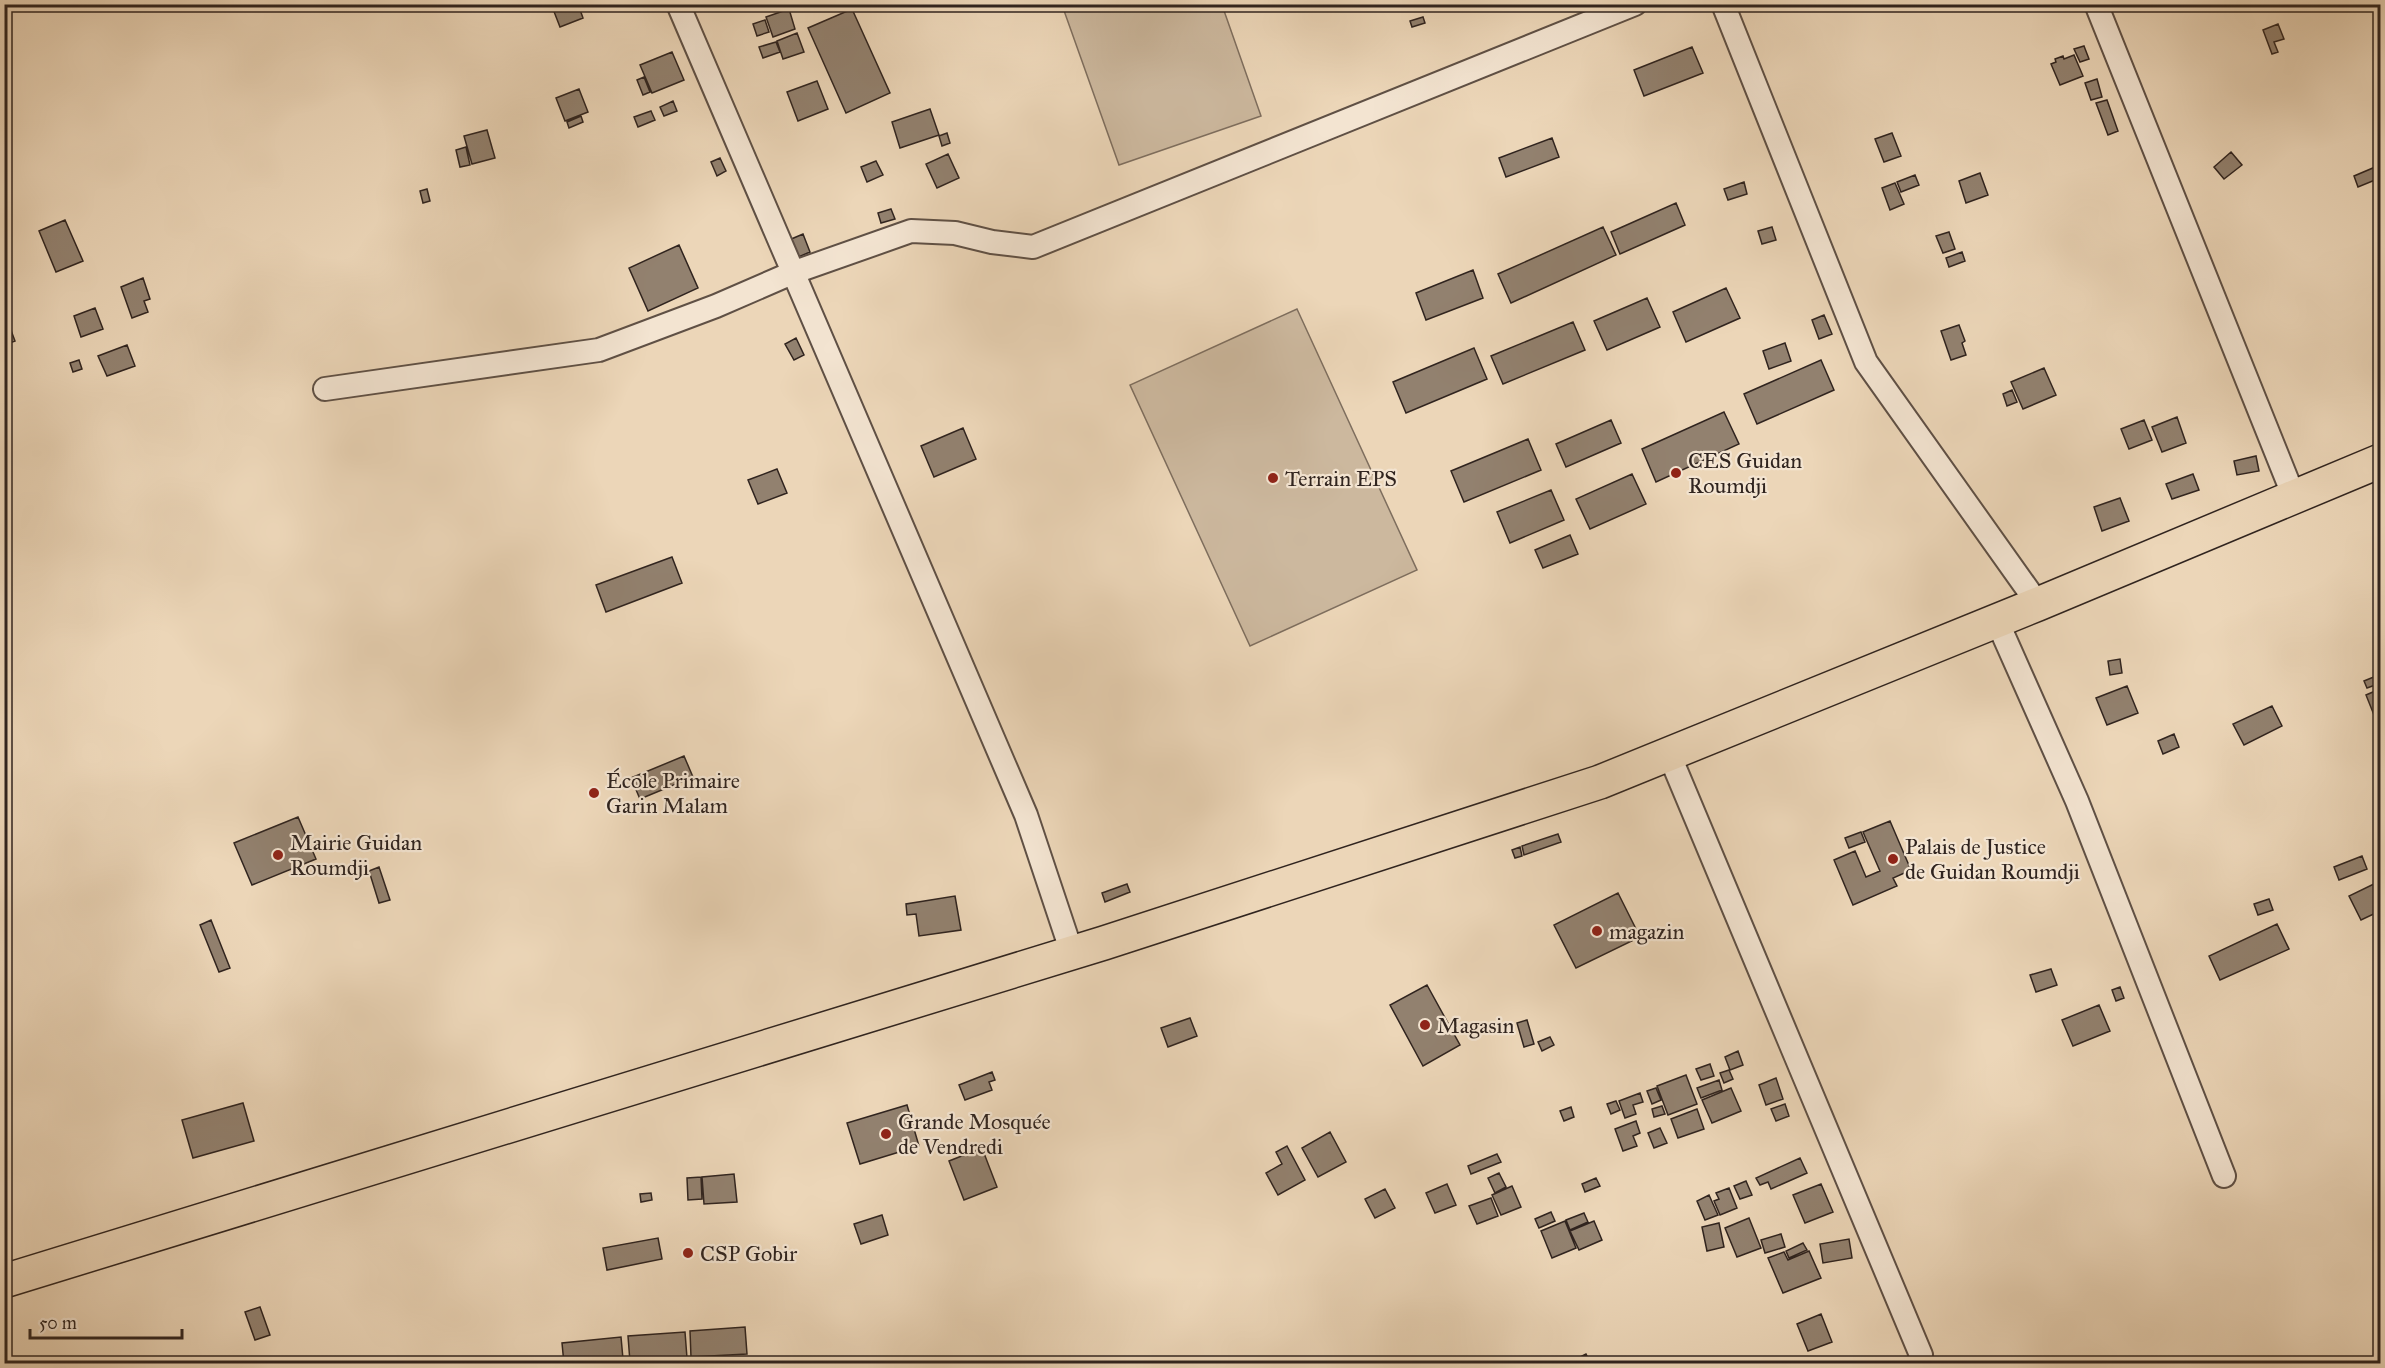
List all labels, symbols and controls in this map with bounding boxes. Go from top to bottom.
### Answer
place label: CES Guidan Roumdji [1688,447,1802,499]
place label: Terrain EPS [1285,465,1397,492]
marker: CES Guidan Roumdji [1669,466,1683,480]
marker: Terrain EPS [1266,471,1280,485]
place label: École Primaire Garin Malam [606,767,740,819]
marker: École Primaire Garin Malam [587,786,601,800]
place label: Mairie Guidan Roumdji [290,829,422,881]
place label: Palais de Justice de Guidan Roumdji [1905,833,2080,885]
marker: Mairie Guidan Roumdji [271,848,285,862]
marker: Palais de Justice de Guidan Roumdji [1886,852,1900,866]
place label: magazin [1609,918,1685,945]
marker: magazin [1590,924,1604,938]
place label: Magasin [1437,1012,1515,1039]
marker: Magasin [1418,1018,1432,1032]
place label: Grande Mosquée de Vendredi [898,1108,1051,1160]
marker: Grande Mosquée de Vendredi [879,1127,893,1141]
place label: CSP Gobir [700,1240,798,1267]
marker: CSP Gobir [681,1246,695,1260]
scale bar [30,1302,182,1340]
text: 50 m [39,1312,77,1334]

